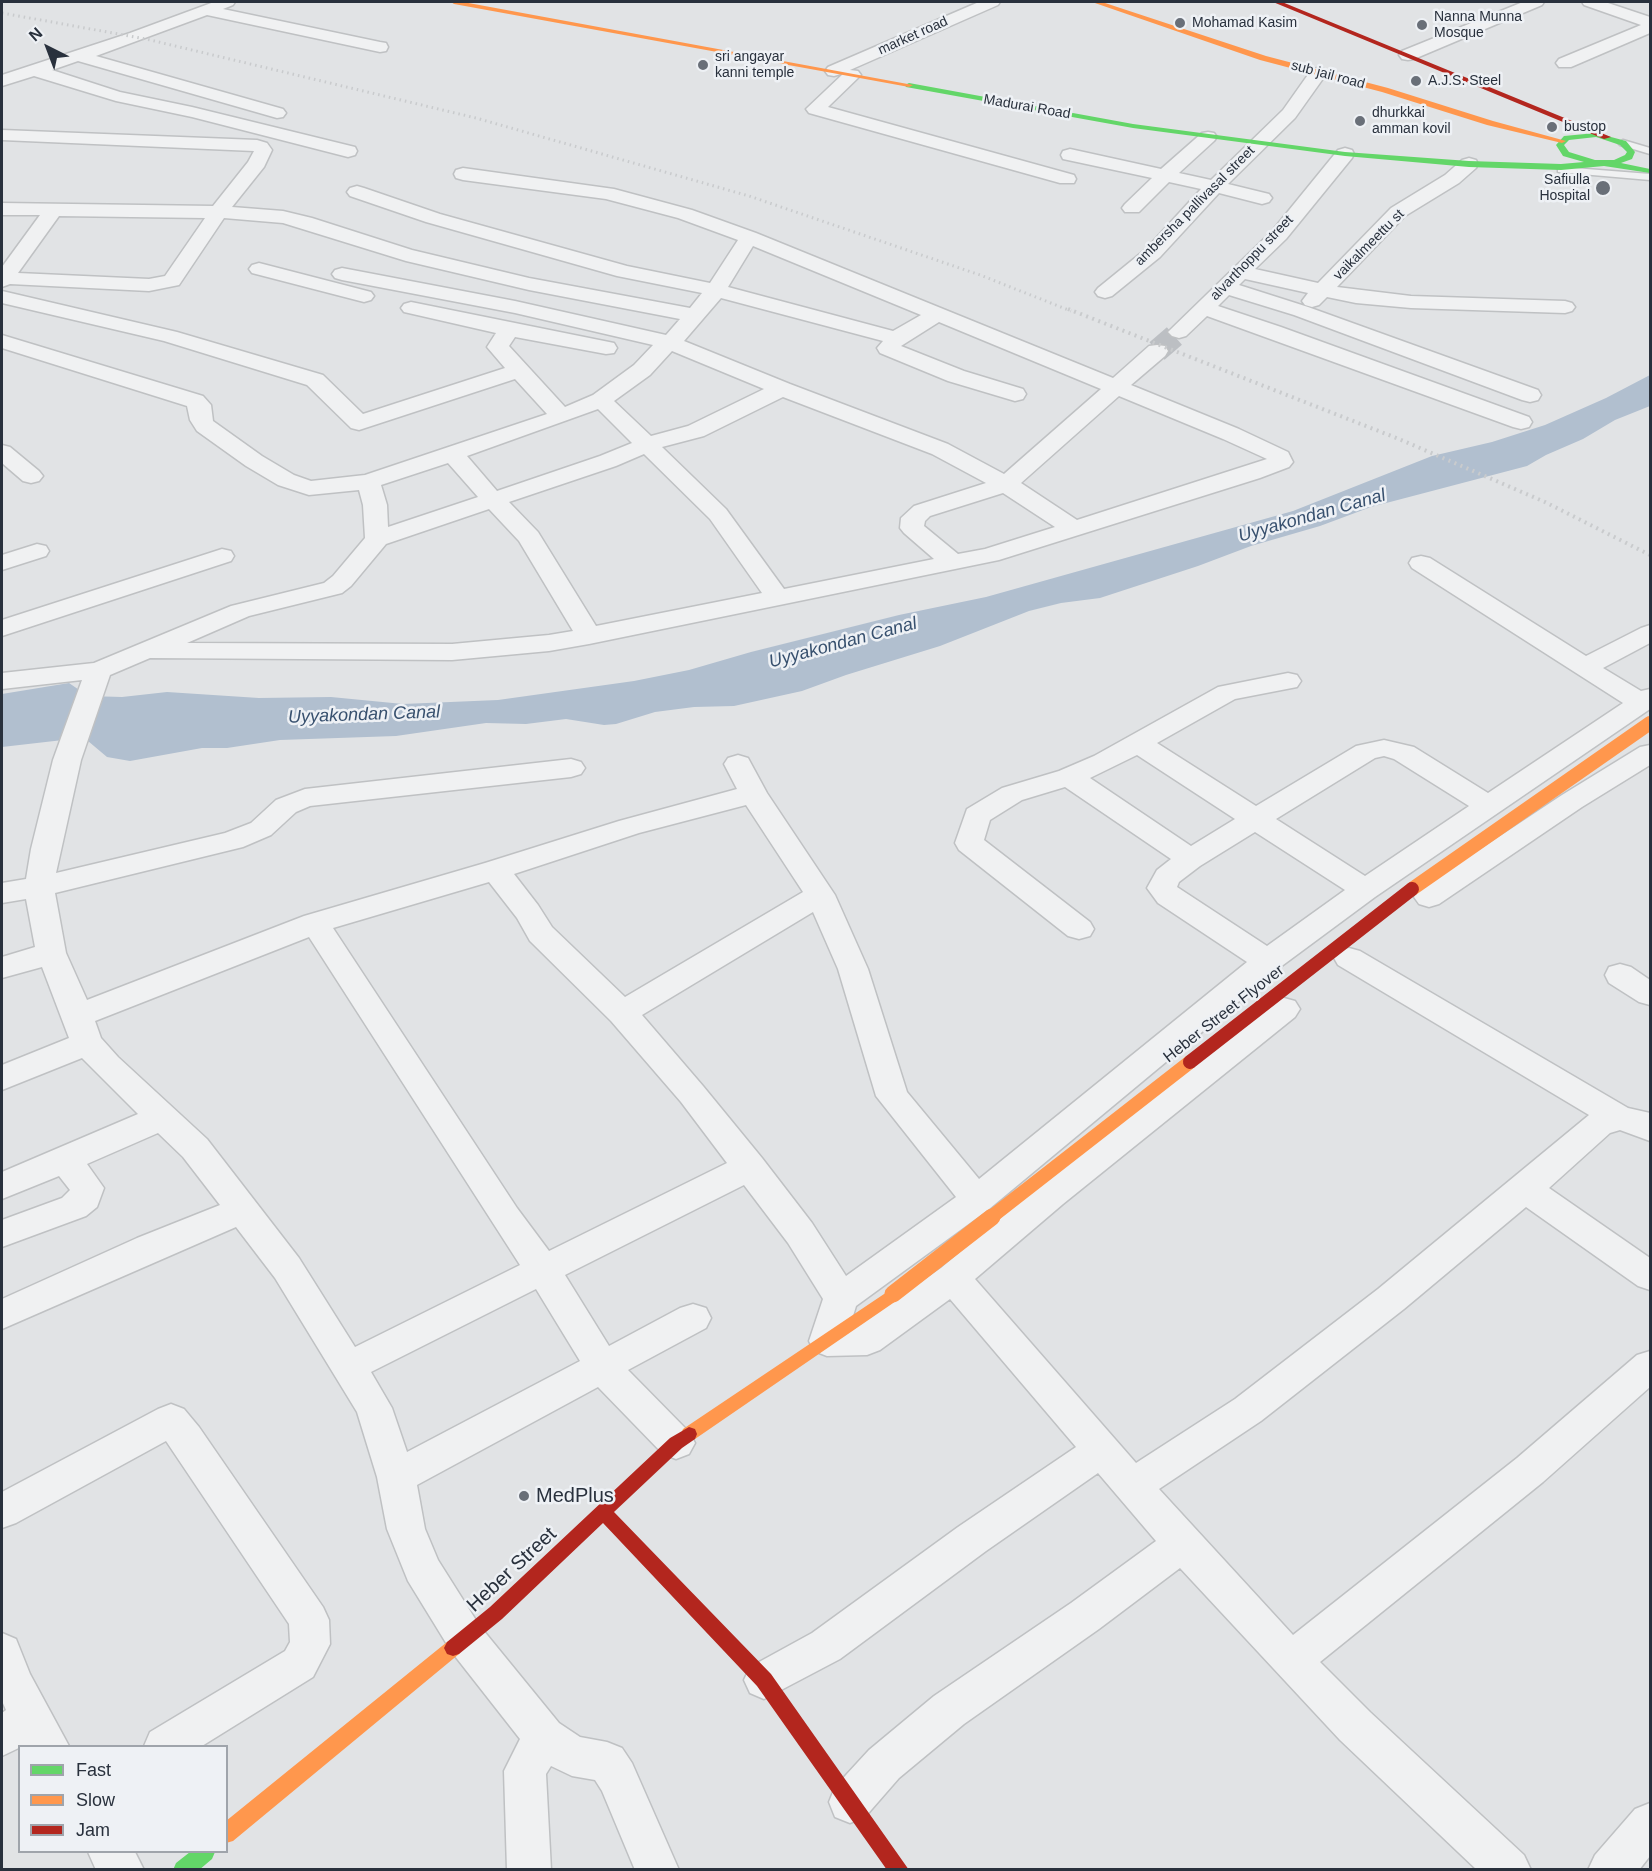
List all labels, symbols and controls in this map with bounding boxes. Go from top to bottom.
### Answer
place label: Nanna Munna Mosque [1434,9,1522,42]
street label: market road [875,13,951,59]
place label: Mohamad Kasim [1192,15,1297,31]
marker: Mohamad Kasim [1173,16,1187,30]
north arrow [18,18,78,78]
marker: Nanna Munna Mosque [1415,18,1429,32]
text: N [26,24,46,44]
place label: sri angayar kanni temple [715,49,794,82]
street label: sub jail road [1289,57,1367,93]
marker: sri angayar kanni temple [696,58,710,72]
place label: A.J.S. Steel [1428,73,1501,89]
marker: A.J.S. Steel [1409,74,1423,88]
street label: Madurai Road [982,91,1072,123]
place label: dhurkkai amman kovil [1372,105,1451,138]
marker: dhurkkai amman kovil [1353,114,1367,128]
place label: bustop [1564,119,1606,135]
marker: bustop [1545,120,1559,134]
street label: ambersha pallivasal street [1132,143,1258,269]
place label: Safiulla Hospital [1539,172,1590,204]
marker: Safiulla Hospital [1594,179,1612,197]
street label: vaikalmeettu st [1330,206,1408,284]
street label: alvarthoppu street [1207,212,1297,304]
water label: Uyyakondan Canal [1236,485,1388,547]
water label: Uyyakondan Canal [767,613,919,673]
water label: Uyyakondan Canal [288,702,440,728]
street label: Heber Street Flyover [1160,961,1288,1067]
place label: MedPlus [536,1484,614,1508]
marker: MedPlus [517,1489,531,1503]
street label: Heber Street [462,1523,562,1617]
legend [18,1745,228,1853]
text: Fast [76,1760,111,1780]
text: Slow [76,1790,115,1810]
text: Jam [76,1820,110,1840]

